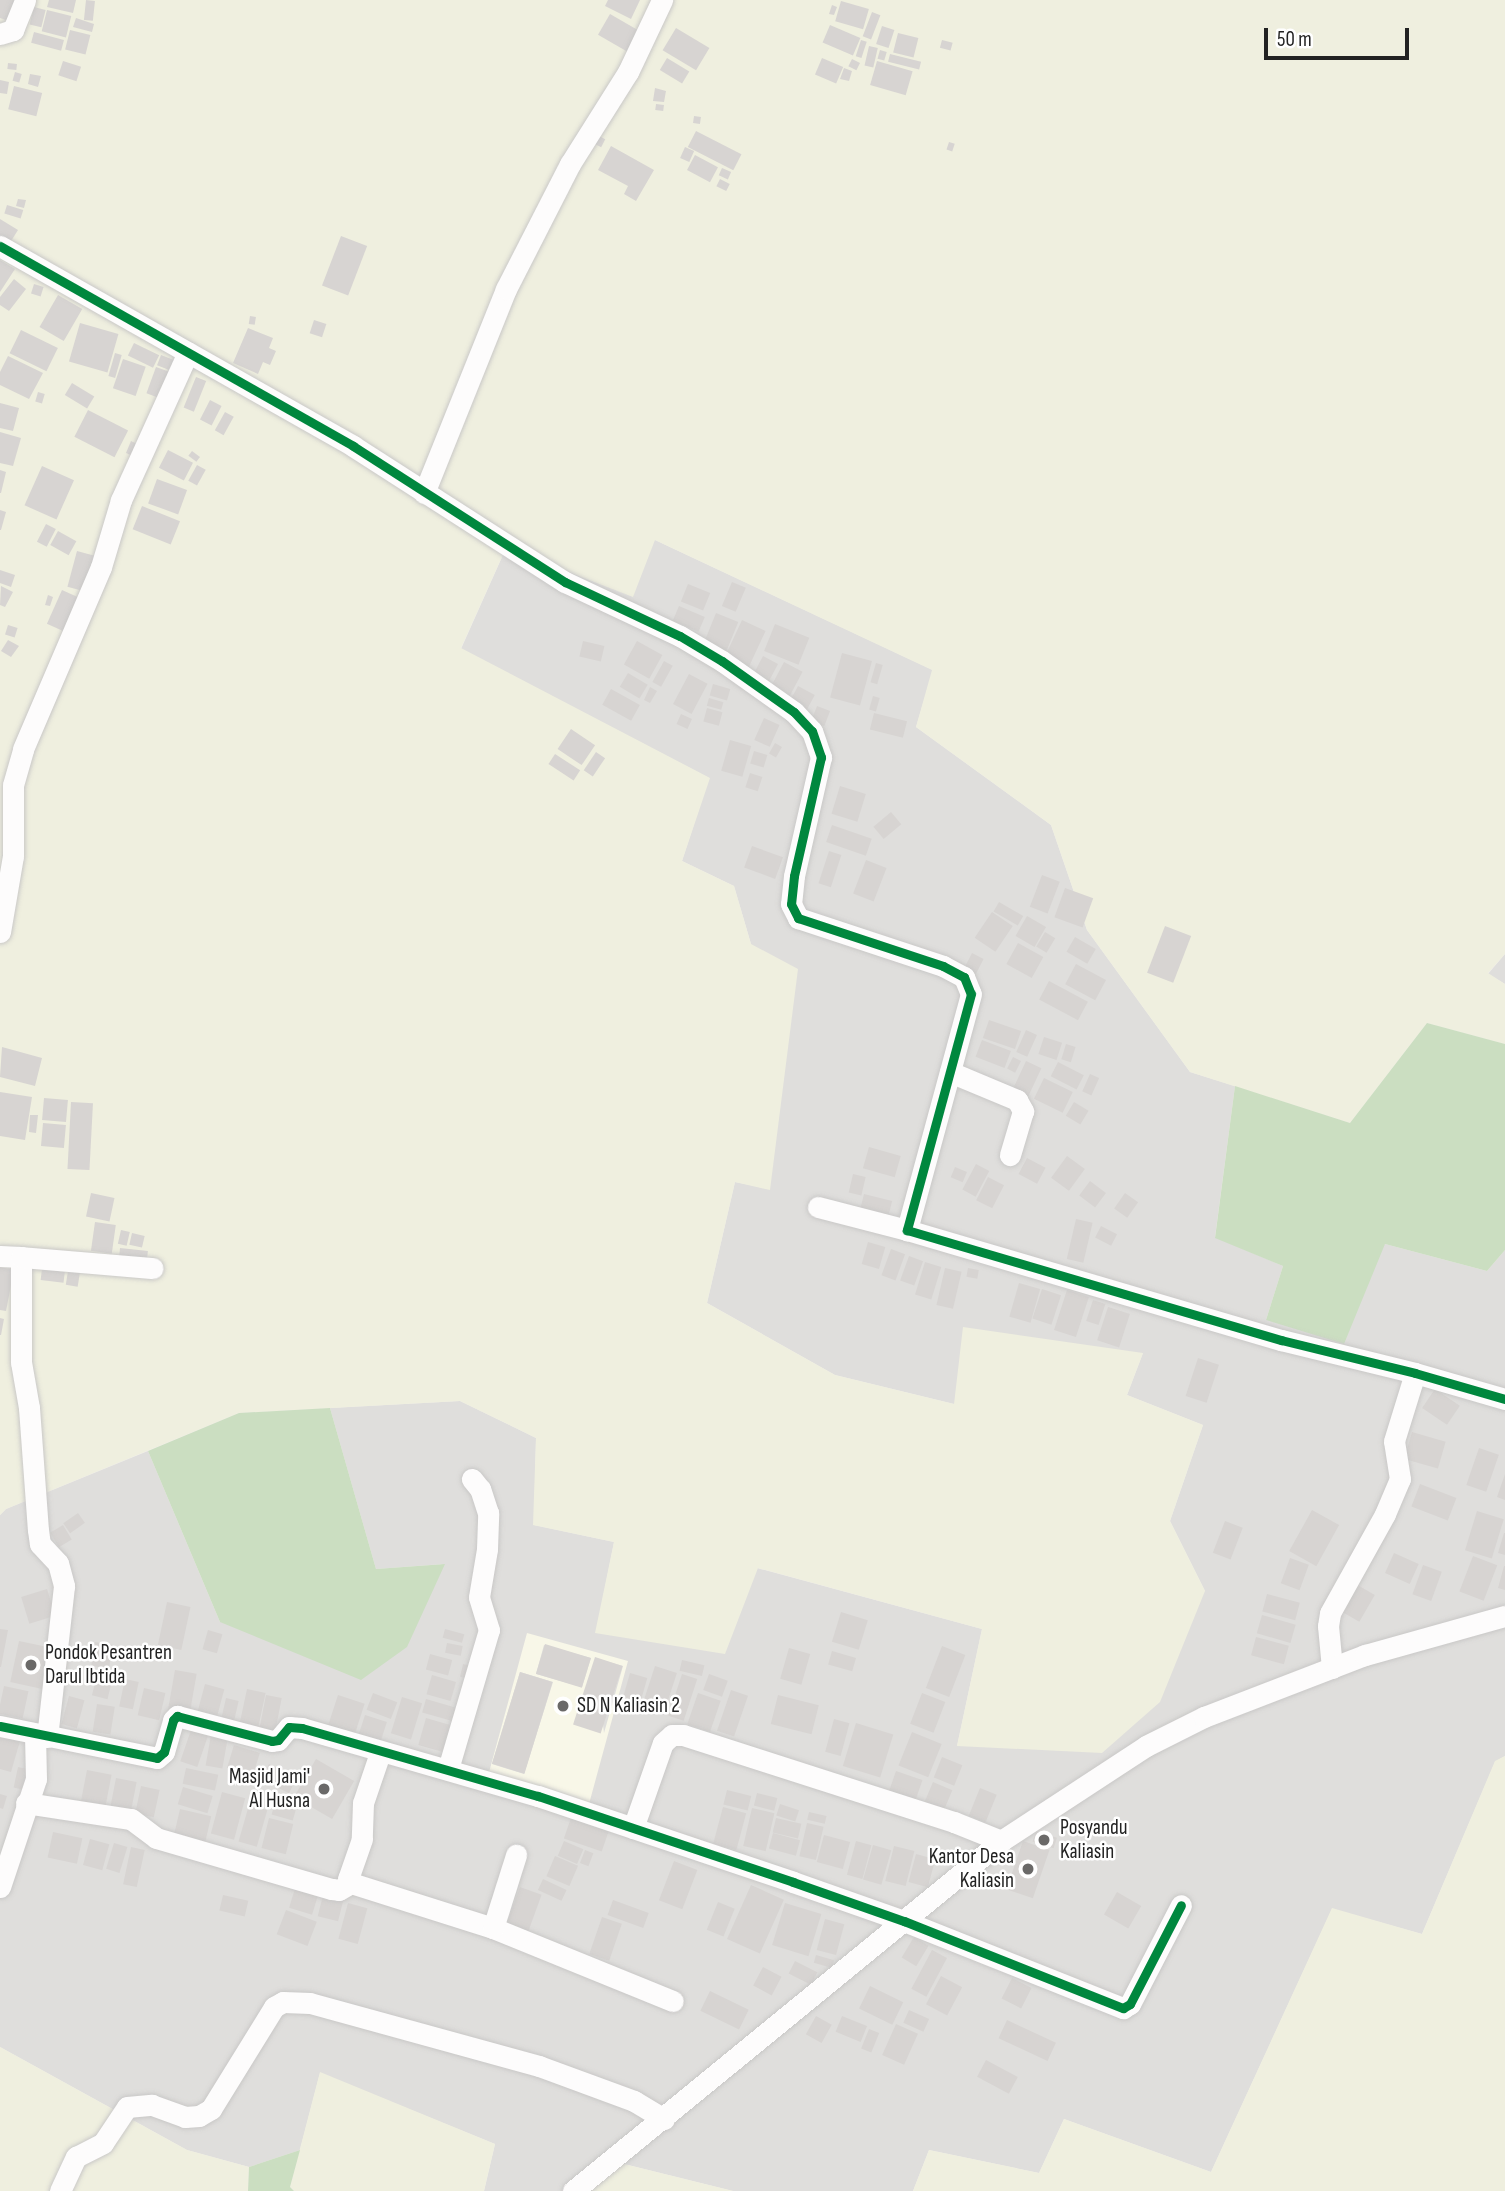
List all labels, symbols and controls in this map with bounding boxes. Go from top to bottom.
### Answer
scale bar [1267,14,1412,58]
text: 50 m [1277,27,1312,52]
place label: Pondok Pesantren Darul Ibtida [45,1640,172,1690]
marker: Pondok Pesantren Darul Ibtida [23,1657,39,1673]
place label: SD N Kaliasin 2 [577,1693,680,1719]
marker: SD N Kaliasin 2 [555,1698,571,1714]
place label: Masjid Jami' Al Husna [229,1764,310,1814]
marker: Masjid Jami' Al Husna [316,1781,332,1797]
place label: Posyandu Kaliasin [1060,1815,1127,1865]
marker: Posyandu Kaliasin [1034,1830,1054,1850]
place label: Kantor Desa Kaliasin [929,1844,1014,1894]
marker: Kantor Desa Kaliasin [1020,1861,1036,1877]

